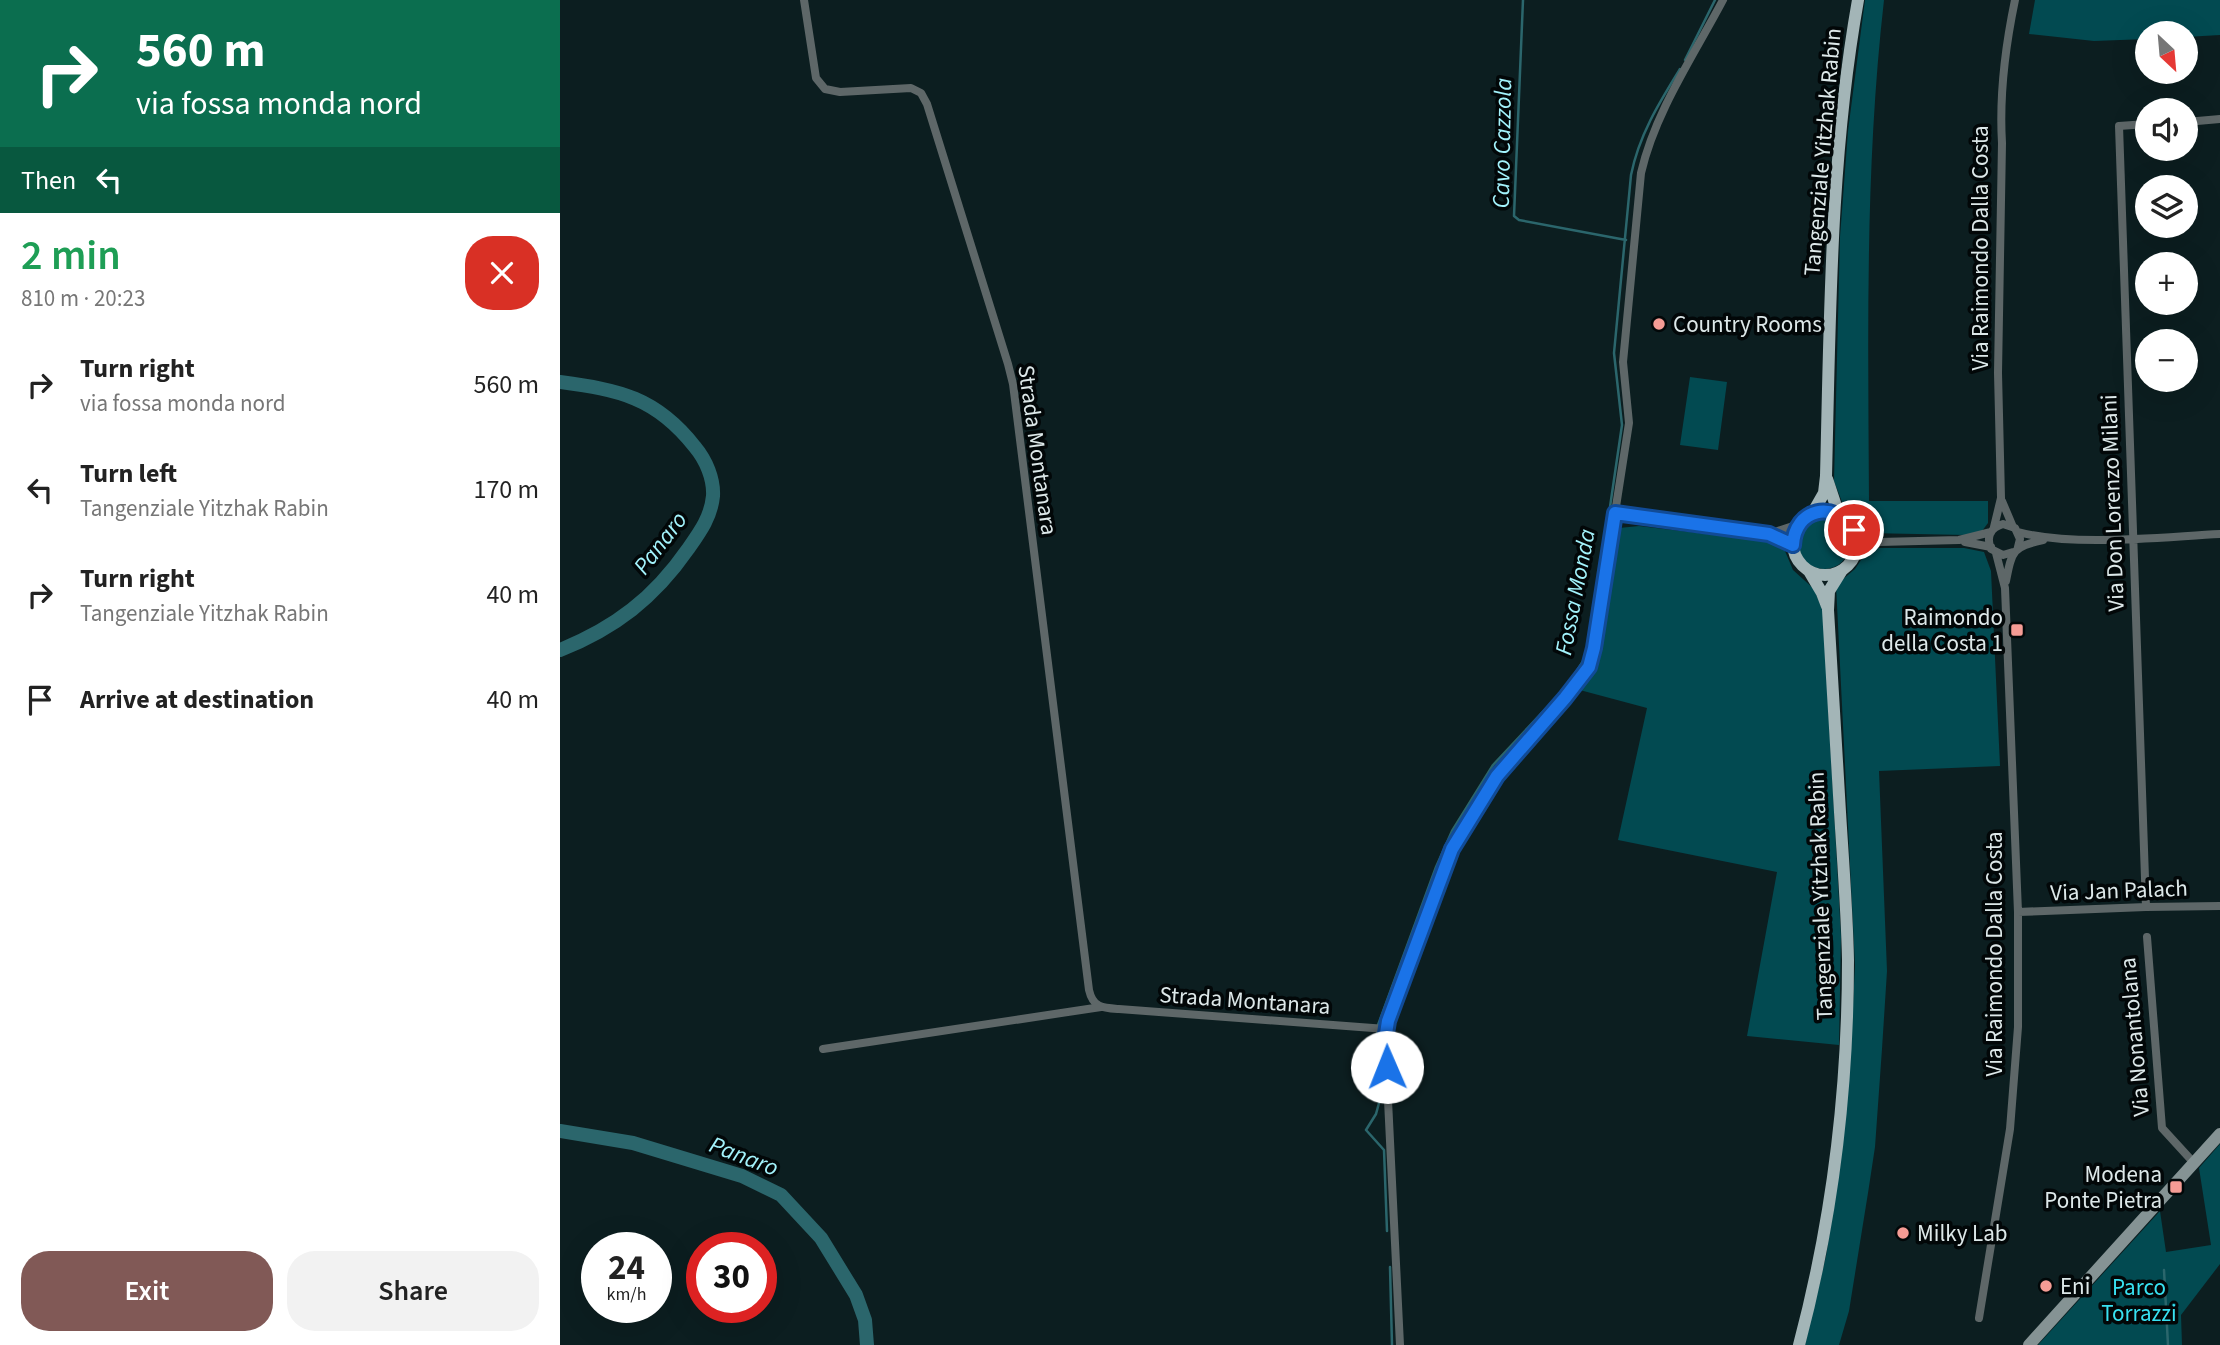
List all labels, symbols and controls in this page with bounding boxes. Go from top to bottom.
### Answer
text: 560 m [136,16,265,86]
north arrow [2135,21,2198,84]
map controls [2135,21,2198,392]
street label: Tangenziale Yitzhak Rabin [1795,27,1850,277]
icon: right [21,28,112,119]
water label: Cavo Cazzola [1484,77,1521,209]
text: via fossa monda nord [136,81,422,127]
button: sound [2135,98,2198,161]
street label: Via Raimondo Dalla Costa [1964,125,1997,371]
icon: left [90,161,128,199]
text: Then [21,162,76,199]
button: layers [2135,175,2198,238]
text: 2 min [21,226,121,286]
button: close [465,236,539,310]
button: + [2135,252,2198,315]
text: 810 m · 20:23 [21,282,145,315]
place label: Country Rooms [1673,308,1822,341]
marker: Country Rooms [1651,316,1667,332]
button: − [2135,329,2198,392]
text: Turn right [80,350,195,387]
street label: Strada Montanara [1009,363,1066,537]
icon: right [21,366,59,404]
text: 560 m [473,366,539,403]
text: via fossa monda nord [80,387,286,420]
street label: Via Don Lorenzo Milani [2092,394,2133,612]
text: Turn left [80,455,177,492]
icon: left [21,471,59,509]
text: 170 m [473,471,539,508]
text: Tangenziale Yitzhak Rabin [80,492,329,525]
pin [1824,500,1884,560]
water label: Panaro [625,504,696,582]
icon: arrive [1835,511,1873,549]
water label: Fossa Monda [1546,526,1605,658]
text: Turn right [80,560,195,597]
icon: right [21,576,59,614]
text: 40 m [486,576,539,613]
text: Tangenziale Yitzhak Rabin [80,597,329,630]
place label: Raimondo della Costa 1 [1881,601,2003,660]
marker: Raimondo della Costa 1 [2009,622,2025,638]
icon: arrive [21,681,59,719]
text: Arrive at destination [80,681,314,718]
text: 40 m [486,681,539,718]
street label: Tangenziale Yitzhak Rabin [1800,771,1841,1021]
street label: Via Raimondo Dalla Costa [1978,831,2011,1077]
street label: Via Jan Palach [2050,872,2188,909]
street label: Via Nonantolana [2111,956,2158,1118]
street label: Strada Montanara [1158,978,1332,1023]
position arrow [1350,1030,1424,1104]
water label: Panaro [704,1127,783,1186]
place label: Modena Ponte Pietra [2044,1158,2162,1217]
marker: Modena Ponte Pietra [2168,1179,2184,1195]
place label: Milky Lab [1917,1217,2007,1250]
marker: Milky Lab [1895,1225,1911,1241]
speed limit sign: 30 [686,1232,777,1323]
text: 24 [608,1243,645,1293]
button: Exit [21,1251,273,1331]
button: Share [287,1251,539,1331]
place label: Eni [2060,1270,2090,1303]
park label: Parco Torrazzi [2101,1271,2177,1330]
marker: Eni [2038,1278,2054,1294]
text: km/h [607,1282,646,1307]

